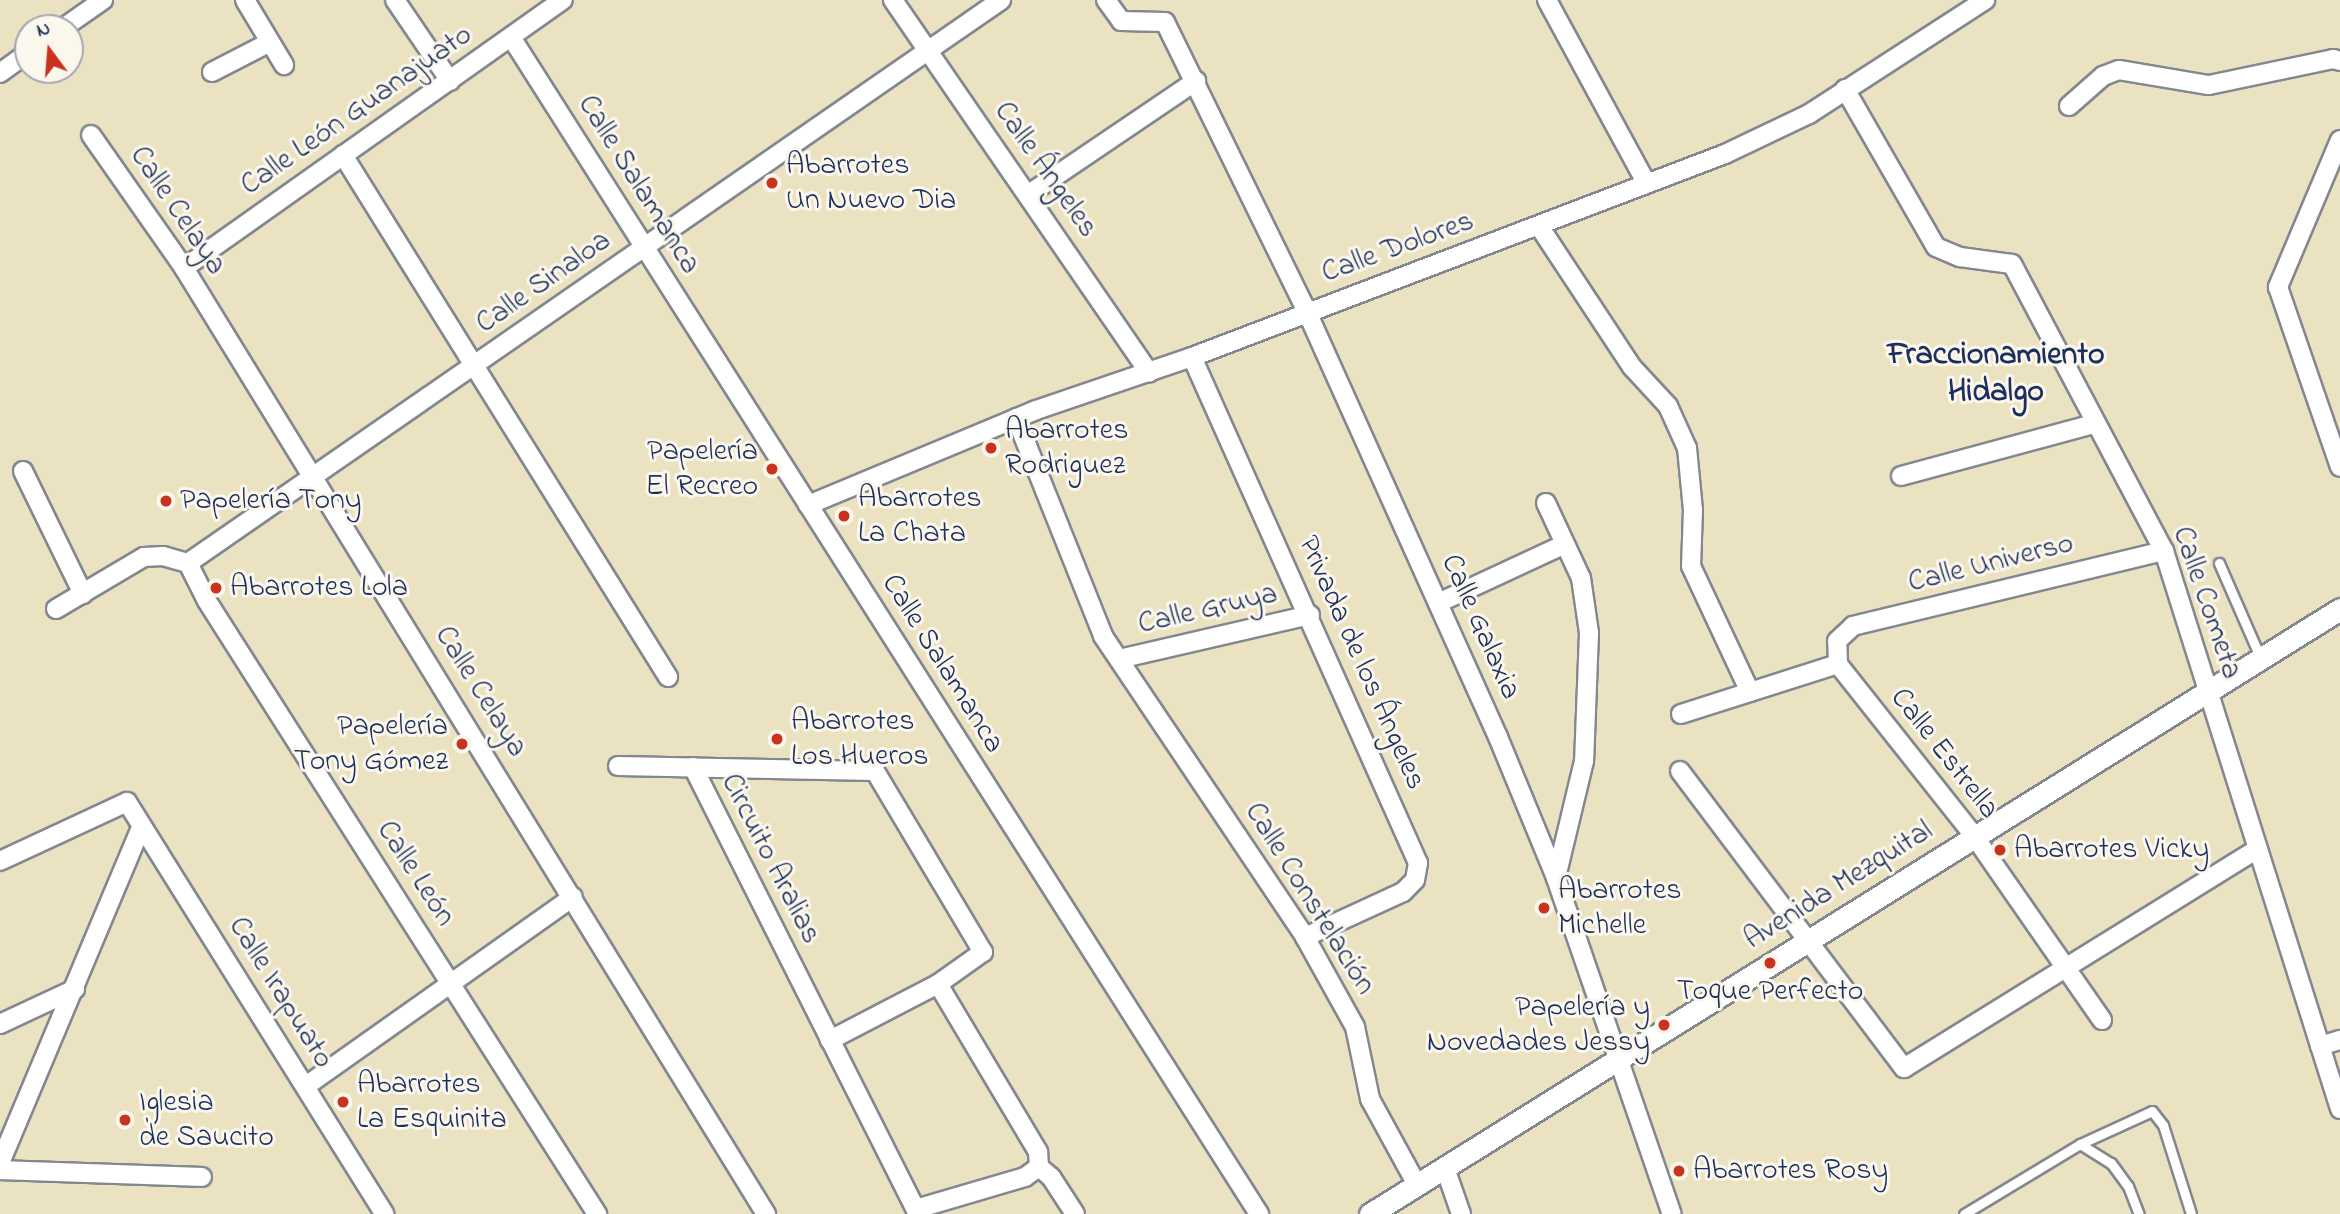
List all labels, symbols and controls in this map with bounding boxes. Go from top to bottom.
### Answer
north arrow [14,14,84,84]
text: N [34,16,54,45]
street label: Calle León Guanajuato [234,18,480,204]
street label: Calle Salamanca [569,89,707,281]
street label: Calle Ángeles [985,95,1105,245]
street label: Calle Celaya [121,140,233,282]
place label: Abarrotes Un Nuevo Dia [786,148,956,218]
marker: Abarrotes Un Nuevo Dia [764,175,780,191]
street label: Calle Dolores [1317,204,1479,292]
street label: Calle Sinaloa [470,223,618,343]
district label: Fraccionamiento Hidalgo [1887,338,2105,413]
place label: Abarrotes Rodriguez [1005,413,1129,484]
place label: Papelería El Recreo [646,434,758,504]
marker: Abarrotes Rodriguez [983,440,999,456]
marker: Papelería El Recreo [764,461,780,477]
place label: Abarrotes La Chata [858,481,982,552]
place label: Papelería Tony [180,483,361,519]
marker: Papelería Tony [158,493,174,509]
marker: Abarrotes La Chata [836,508,852,524]
street label: Calle Cometa [2163,522,2249,684]
street label: Calle Universo [1905,526,2077,602]
street label: Privada de los Ángeles [1289,531,1433,795]
street label: Calle Galaxia [1432,549,1528,705]
street label: Calle Salamanca [873,568,1011,760]
place label: Abarrotes Lola [230,570,408,606]
street label: Calle Gruya [1135,577,1281,643]
marker: Abarrotes Lola [208,580,224,596]
street label: Calle Celaya [426,620,534,764]
street label: Calle Estrella [1882,681,2006,827]
place label: Abarrotes Los Hueros [791,704,929,774]
place label: Papelería Tony Gómez [294,709,448,780]
marker: Abarrotes Los Hueros [769,731,785,747]
marker: Papelería Tony Gómez [454,736,470,752]
street label: Circuito Aralias [712,768,828,950]
street label: Calle Constelación [1236,796,1382,1002]
street label: Calle León [368,814,462,934]
street label: Avenida Mezquital [1738,814,1940,958]
place label: Abarrotes Vicky [2014,832,2209,868]
marker: Abarrotes Vicky [1992,842,2008,858]
place label: Abarrotes Michelle [1558,873,1682,944]
marker: Abarrotes Michelle [1536,900,1552,916]
street label: Calle Irapuato [219,911,341,1075]
marker: Toque Perfecto [1762,955,1778,971]
place label: Toque Perfecto [1677,974,1863,1010]
place label: Papelería y Novedades Jessy [1427,990,1650,1060]
marker: Papelería y Novedades Jessy [1656,1017,1672,1033]
place label: Abarrotes La Esquinita [357,1067,507,1138]
place label: Iglesia de Saucito [139,1085,274,1156]
marker: Abarrotes La Esquinita [335,1094,351,1110]
marker: Iglesia de Saucito [117,1112,133,1128]
place label: Abarrotes Rosy [1693,1153,1888,1189]
marker: Abarrotes Rosy [1671,1163,1687,1179]

